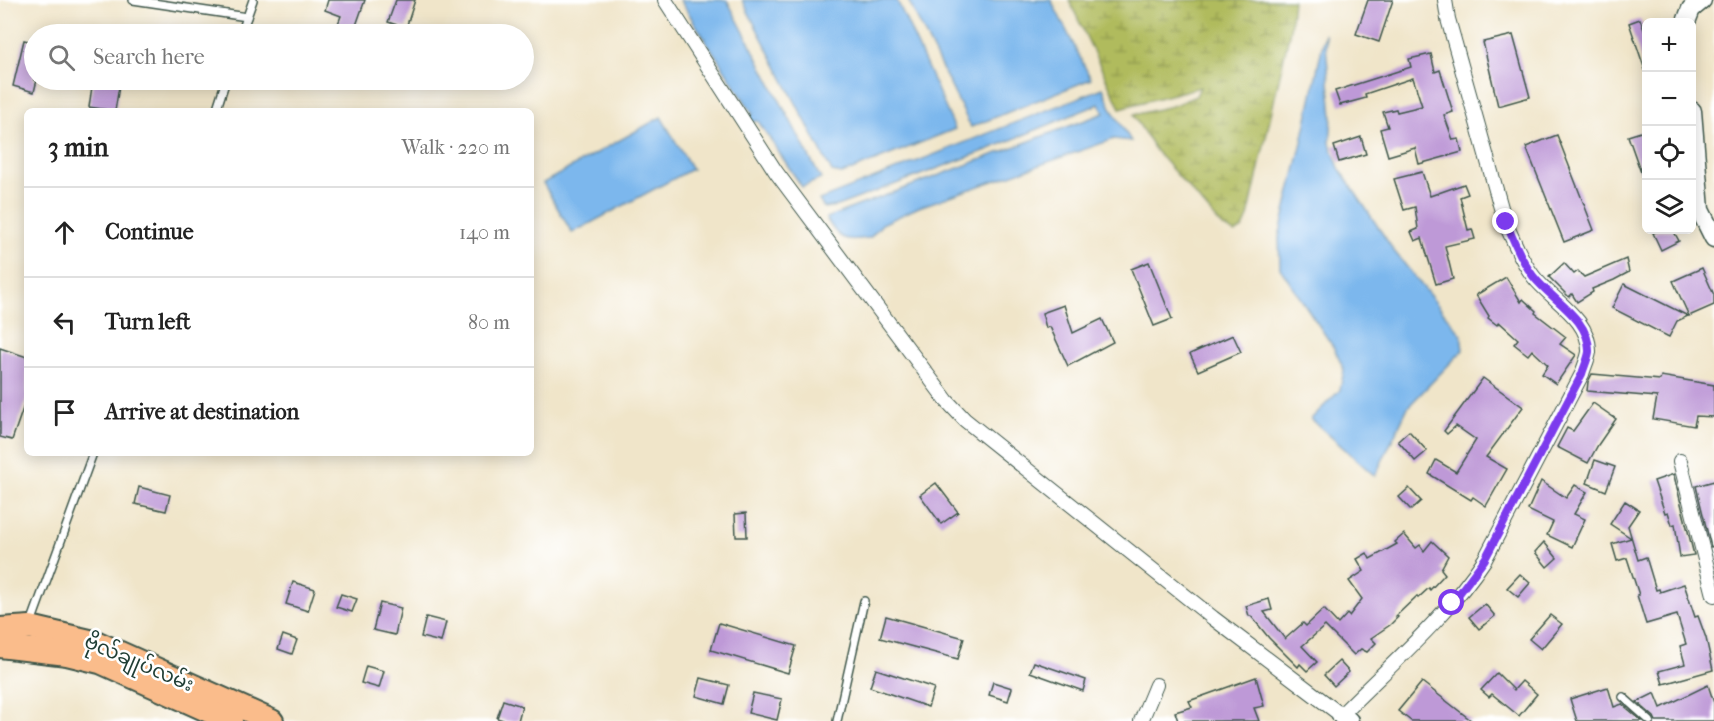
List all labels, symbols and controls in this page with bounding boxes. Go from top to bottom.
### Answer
map controls [1642,18,1696,234]
button: + [1642,18,1696,72]
search box [24,24,534,90]
icon: search [45,41,78,74]
text: Search here [93,44,205,70]
button: − [1642,72,1696,126]
button: locate [1642,126,1696,180]
text: 3 min [48,132,109,163]
text: Walk · 220 m [402,136,510,159]
button: layers [1642,180,1696,234]
route end [1492,208,1518,234]
icon: ahead [48,216,81,249]
text: Continue [105,219,194,245]
text: 140 m [459,221,510,244]
icon: left [48,306,81,339]
text: Turn left [105,309,191,335]
text: 80 m [468,311,510,334]
icon: arrive [48,396,81,429]
text: Arrive at destination [105,399,299,425]
route start [1438,589,1464,615]
street label: ဗိုလ်ချုပ်လမ်း [79,627,198,701]

